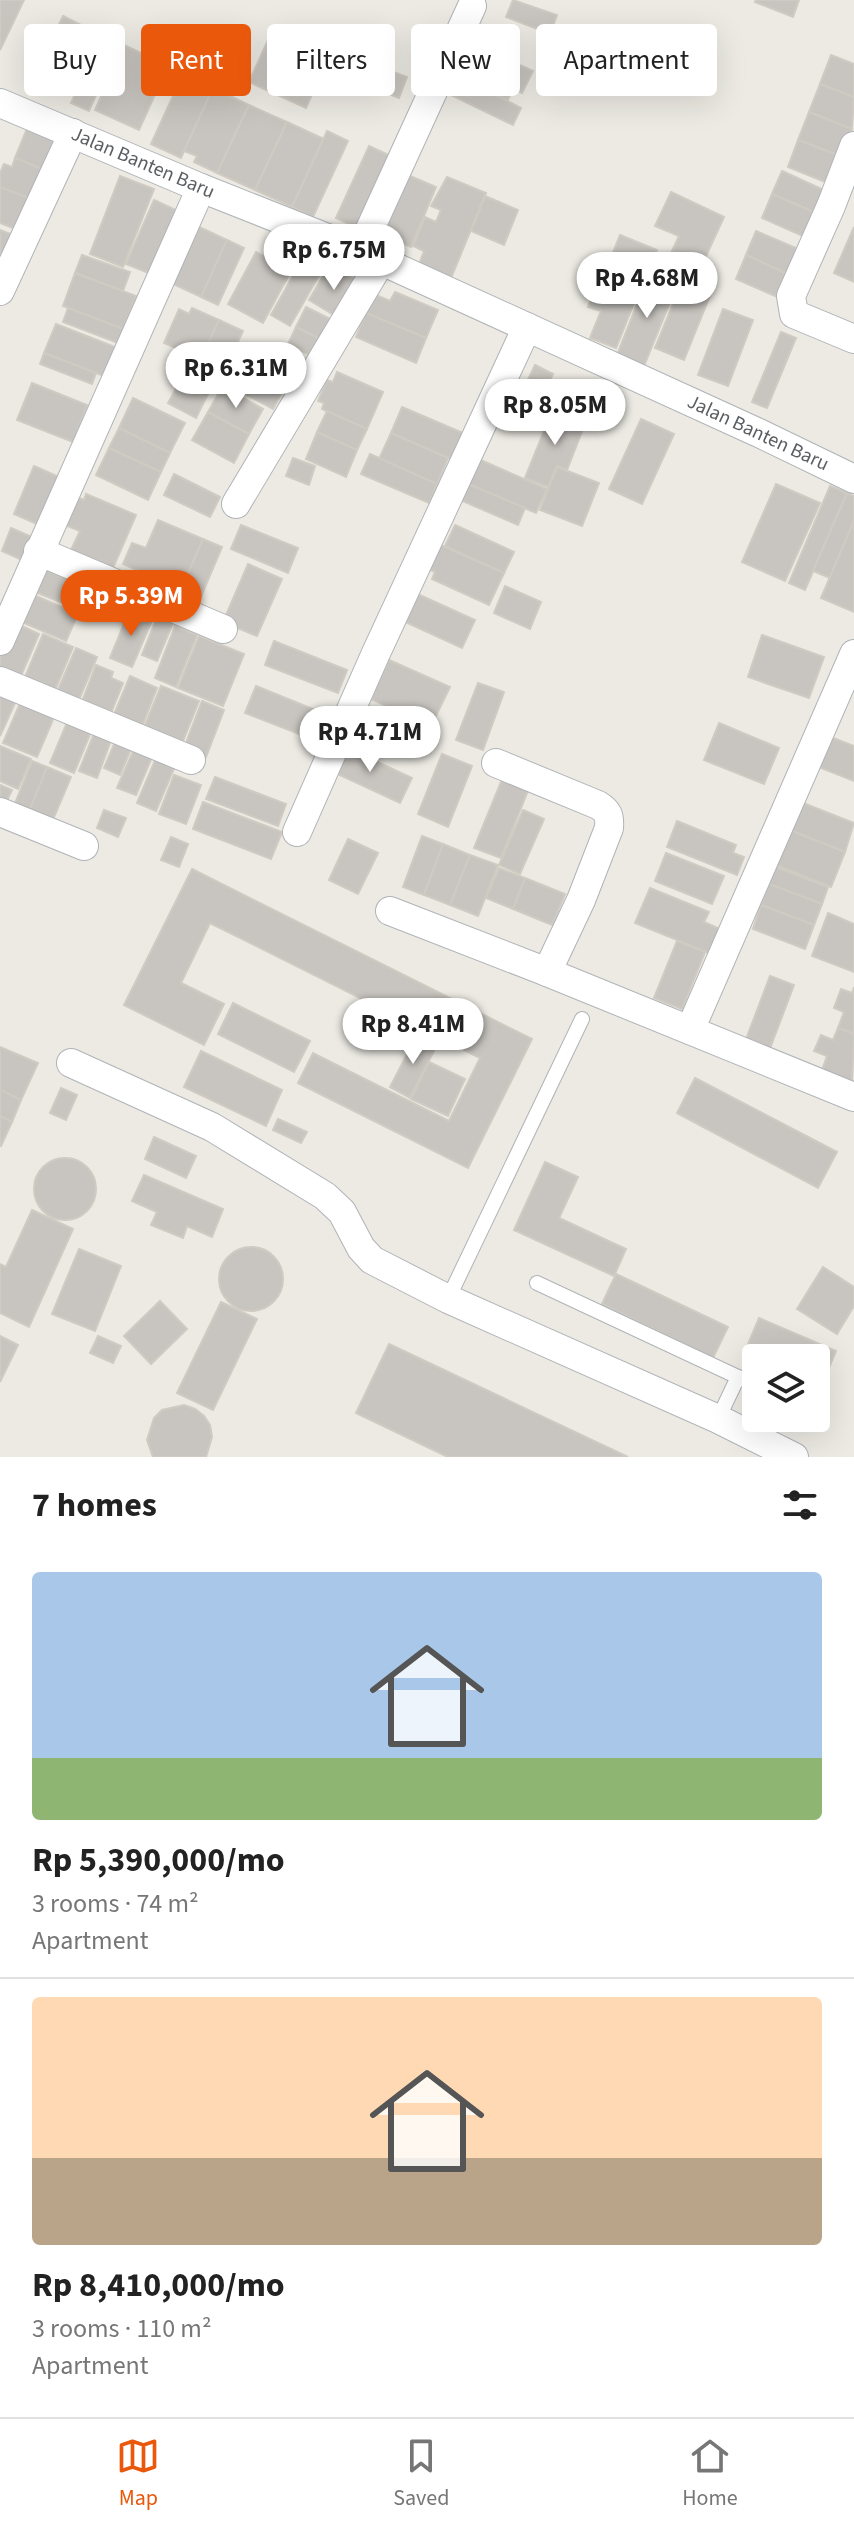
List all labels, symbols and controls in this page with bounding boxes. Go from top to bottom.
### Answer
chip: Buy [24,24,125,96]
chip: Rent [141,24,251,96]
chip: Filters [267,24,395,96]
chip: New [411,24,520,96]
chip: Apartment [536,24,717,96]
street label: Jalan Banten Baru [67,120,219,206]
pin: Rp 6.75M [251,224,417,292]
text: Rp 6.75M [282,231,386,268]
pin: Rp 4.68M [564,252,730,320]
text: Rp 4.68M [595,259,699,296]
pin: Rp 6.31M [153,342,319,410]
text: Rp 6.31M [184,349,288,386]
pin: Rp 8.05M [472,379,638,447]
text: Rp 8.05M [503,386,607,423]
street label: Jalan Banten Baru [682,388,834,478]
pin: Rp 5.39M [48,570,214,638]
text: Rp 5.39M [79,577,183,614]
pin: Rp 4.71M [287,706,453,774]
text: Rp 4.71M [318,713,422,750]
pin: Rp 8.41M [330,998,496,1066]
text: Rp 8.41M [361,1005,465,1042]
map controls [742,1344,830,1432]
button: layers [742,1344,830,1432]
text: 7 homes [32,1481,157,1530]
icon: filters [778,1483,822,1527]
icon: home [355,1624,499,1768]
text: Rp 5,390,000/mo [32,1836,285,1885]
text: 3 rooms · 74 m² [32,1885,199,1922]
text: Apartment [32,1922,149,1959]
icon: home [355,2049,499,2193]
text: Rp 8,410,000/mo [32,2261,285,2310]
text: 3 rooms · 110 m² [32,2310,211,2347]
text: Apartment [32,2347,149,2384]
tab: Map [116,2434,160,2514]
tab: Saved [393,2434,449,2514]
tab: Home [682,2434,738,2514]

